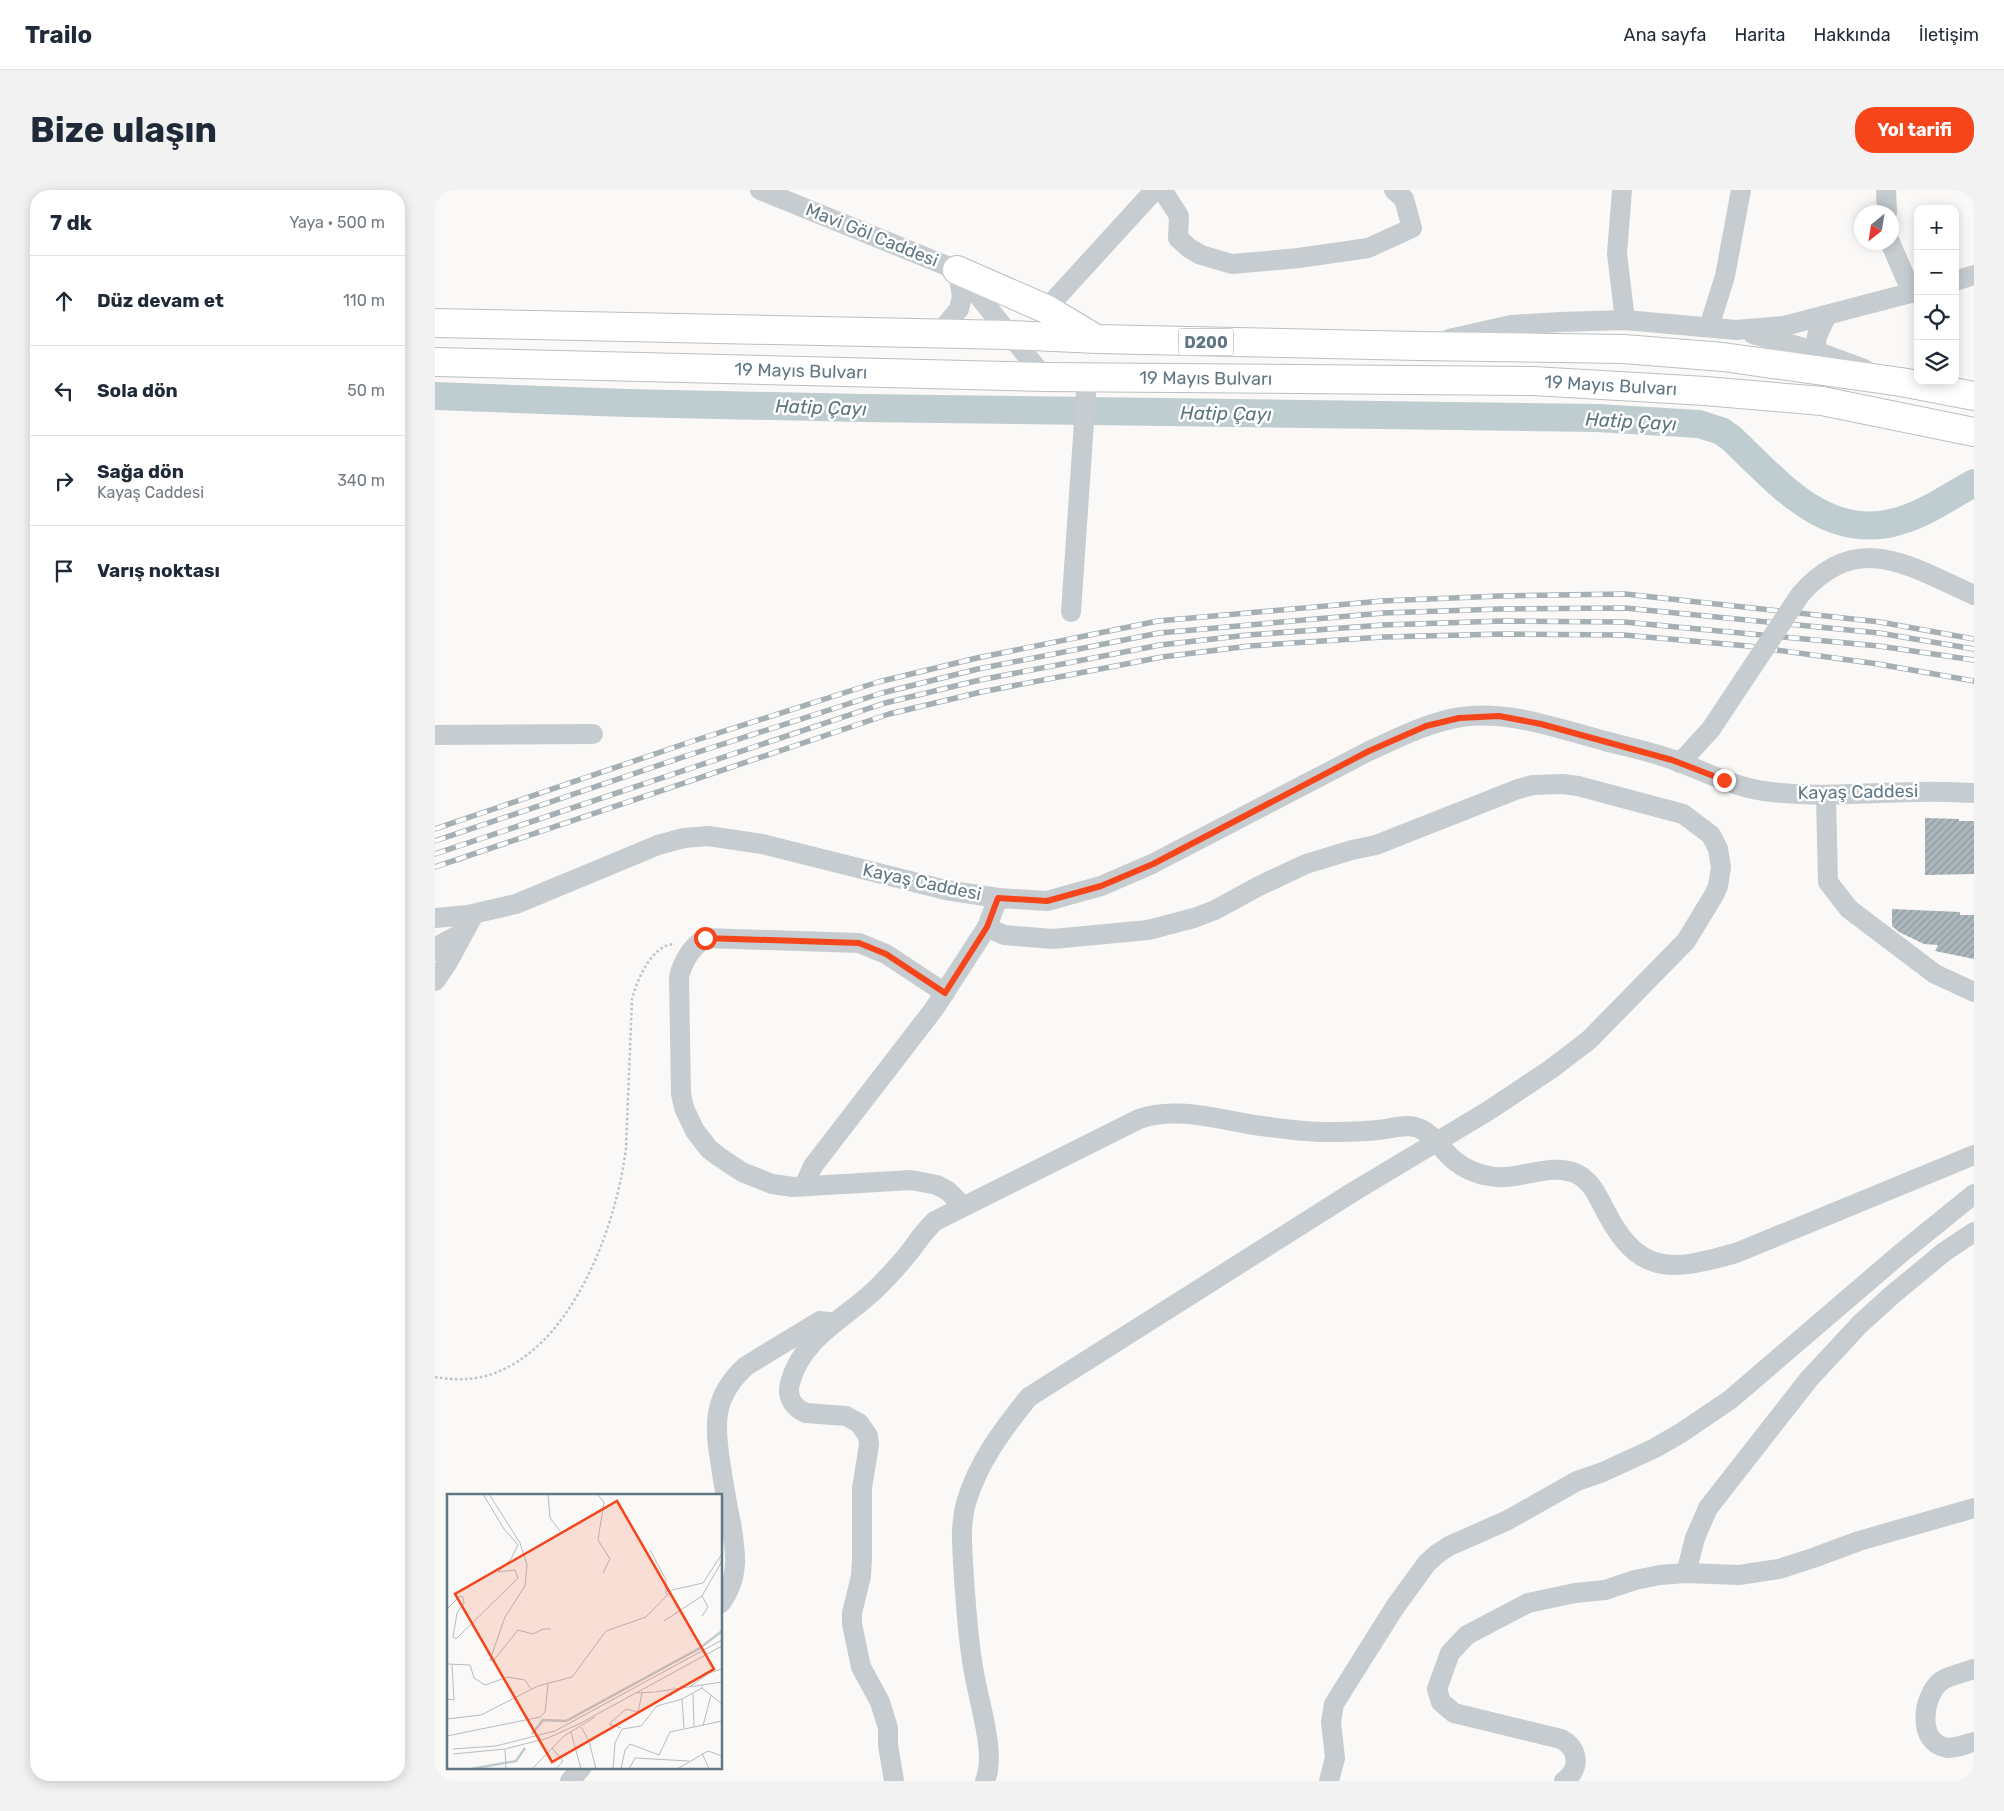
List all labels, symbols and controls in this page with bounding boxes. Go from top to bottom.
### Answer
text: Trailo [25,21,92,49]
text: Ana sayfa [1624,24,1707,46]
text: Harita [1735,24,1785,46]
text: Hakkında [1813,24,1891,46]
text: İletişim [1919,24,1979,46]
button: Yol tarifi [1855,107,1974,153]
text: Bize ulaşın [30,109,217,151]
street label: Mavi Göl Caddesi [802,198,942,272]
north arrow [1854,205,1899,250]
map controls [1914,205,1959,385]
button: + [1914,205,1959,250]
text: 7 dk [50,210,92,235]
text: Yaya · 500 m [289,213,385,232]
button: − [1914,250,1959,295]
icon: ahead [50,287,78,315]
text: Düz devam et [97,289,224,312]
text: 110 m [343,291,385,310]
button: locate [1914,295,1959,340]
road number: D200 [1179,328,1233,356]
button: layers [1914,340,1959,385]
street label: 19 Mayıs Bulvarı [734,358,868,384]
street label: 19 Mayıs Bulvarı [1139,367,1272,390]
street label: 19 Mayıs Bulvarı [1544,371,1678,400]
icon: left [50,377,78,405]
text: Sola dön [97,379,178,402]
text: 50 m [347,381,385,400]
water label: Hatip Çayı [775,394,868,421]
water label: Hatip Çayı [1180,401,1272,426]
water label: Hatip Çayı [1585,408,1678,435]
text: Sağa dön [97,460,184,483]
icon: right [50,467,78,495]
text: 340 m [337,471,385,490]
text: Kayaş Caddesi [97,483,204,502]
icon: arrive [50,557,78,585]
text: Varış noktası [97,559,220,582]
route end [1713,769,1736,792]
street label: Kayaş Caddesi [1798,780,1918,804]
street label: Kayaş Caddesi [861,859,983,905]
route start [694,927,717,950]
inset map [447,1494,723,1768]

